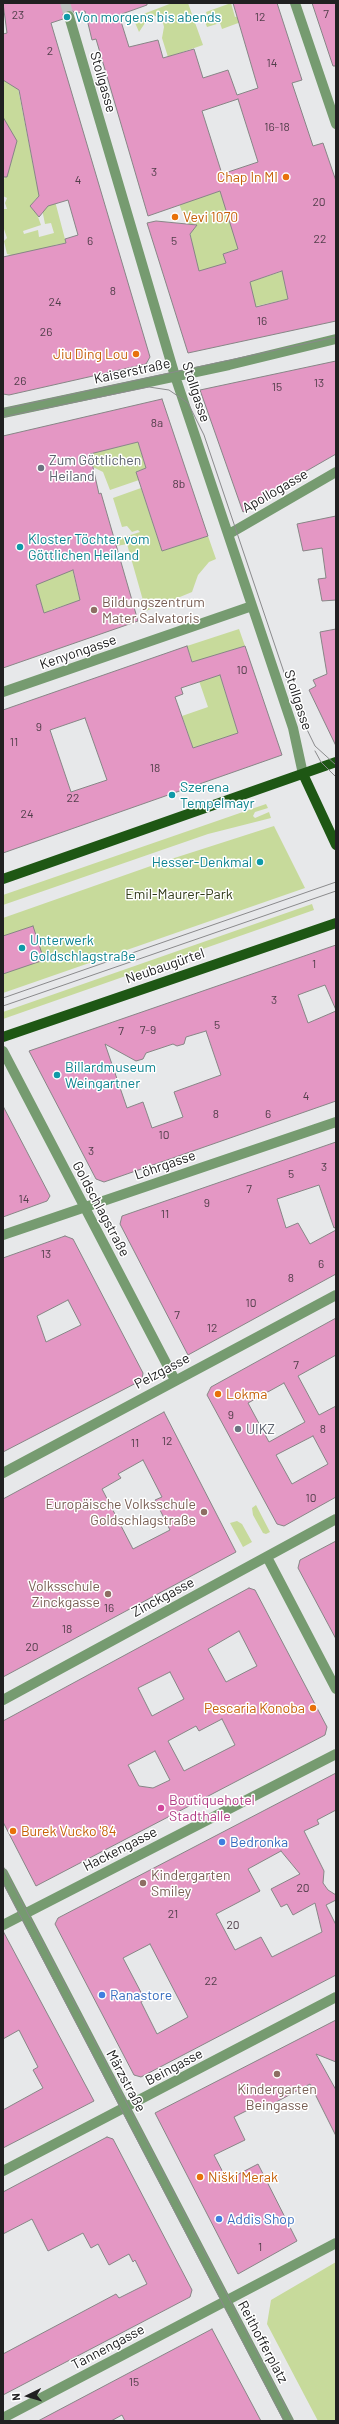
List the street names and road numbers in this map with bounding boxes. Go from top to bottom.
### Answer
street label: Stollgasse [86,50,120,114]
street label: Kaiserstraße [92,355,172,387]
street label: Stollgasse [178,360,214,424]
street label: Apollogasse [239,465,311,517]
street label: Kenyongasse [37,631,119,673]
street label: Stollgasse [280,668,316,732]
street label: Neubaugürtel [123,945,207,987]
street label: Löhrgasse [132,1147,198,1183]
street label: Goldschlagstraße [69,1158,133,1260]
street label: Pelzgasse [131,1349,193,1393]
street label: Zinckgasse [129,1574,197,1620]
street label: Hackengasse [80,1823,160,1875]
street label: Beingasse [142,2045,206,2089]
street label: Märzstraße [103,2047,149,2115]
street label: Reithofferplatz [234,2298,292,2386]
street label: Tannengasse [69,2321,147,2373]

